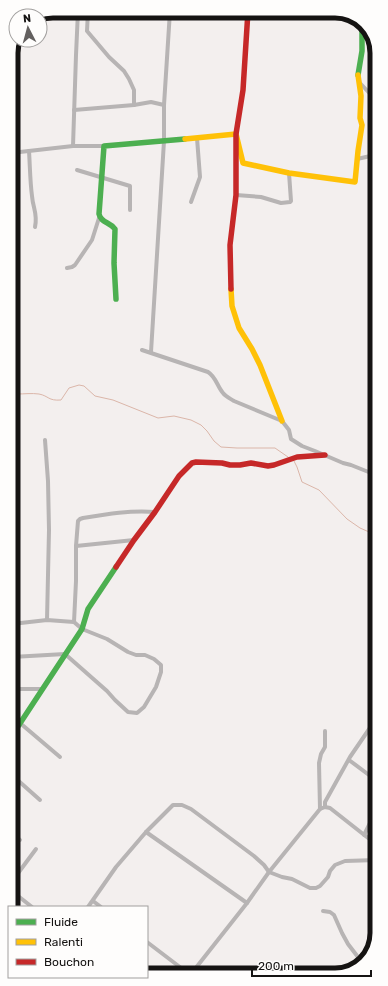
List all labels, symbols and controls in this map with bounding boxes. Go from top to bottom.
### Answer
north arrow [8,8,48,48]
text: N [22,12,32,25]
legend [8,906,148,978]
text: Fluide [44,915,78,929]
text: Ralenti [44,935,83,949]
scale bar [252,952,371,978]
text: Bouchon [44,955,94,969]
text: 200 m [258,959,294,973]

